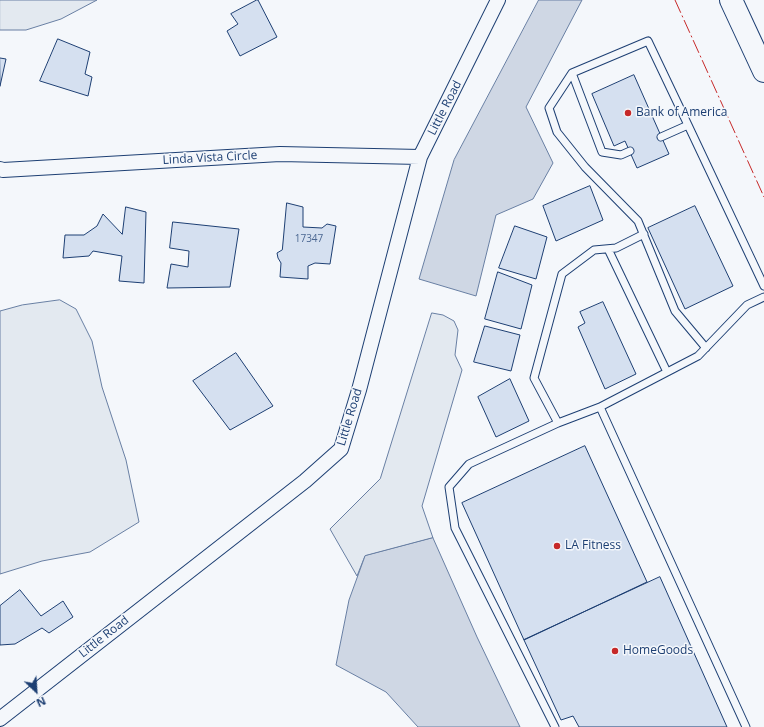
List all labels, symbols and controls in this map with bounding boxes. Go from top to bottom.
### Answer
street label: Little Road [425,78,465,138]
place label: Bank of America [636,106,727,120]
marker: Bank of America [623,108,633,118]
street label: Linda Vista Circle [162,148,258,168]
house number: 17347 [295,233,323,245]
street label: Little Road [334,387,366,447]
place label: LA Fitness [565,539,621,553]
marker: LA Fitness [552,541,562,551]
street label: Little Road [76,613,132,661]
place label: HomeGoods [623,644,693,658]
marker: HomeGoods [610,646,620,656]
north arrow [16,671,56,711]
text: N [34,694,49,711]

